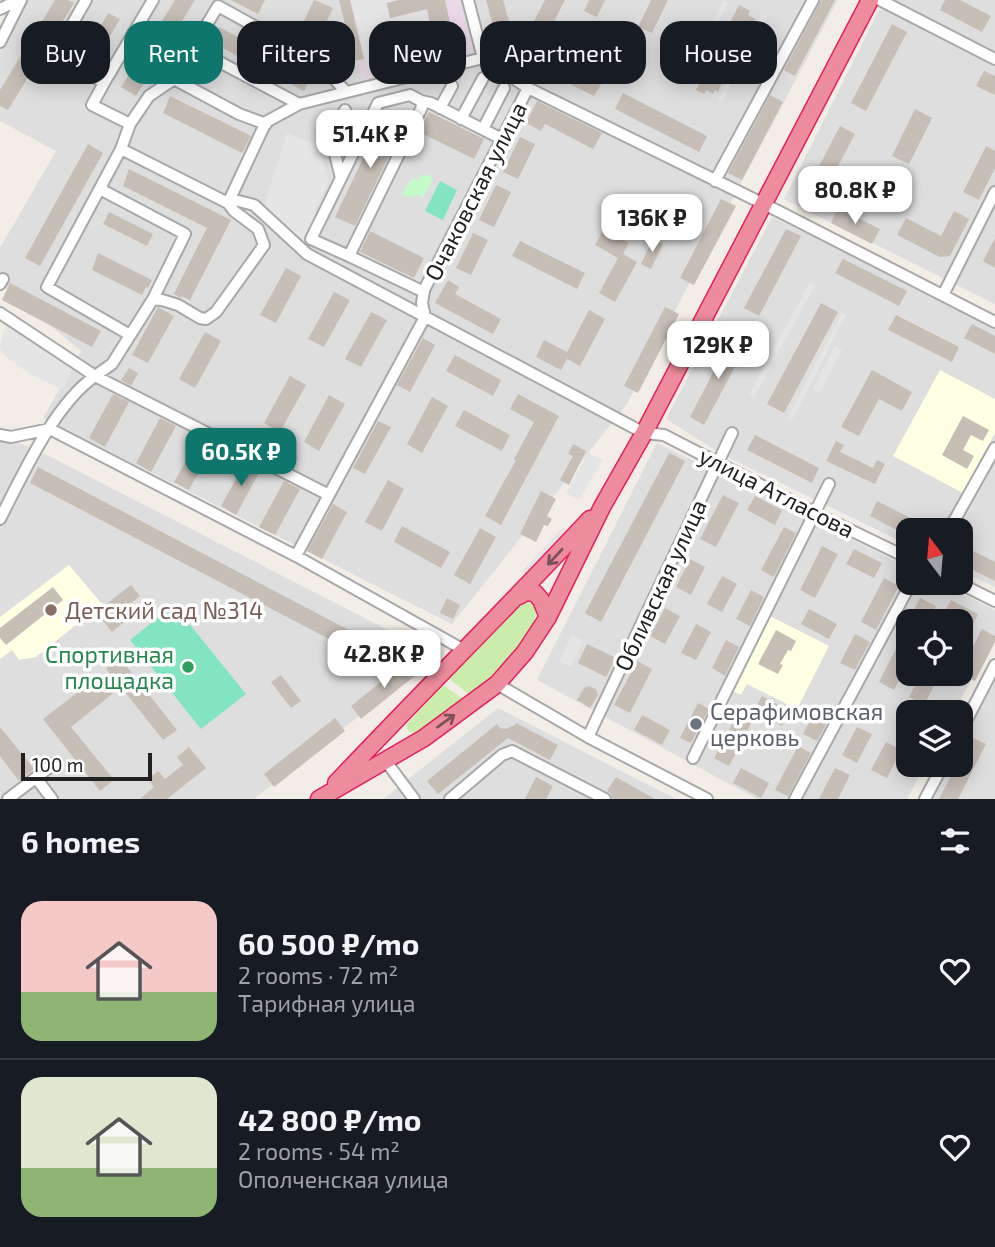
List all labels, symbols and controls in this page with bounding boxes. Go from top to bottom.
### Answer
chip: Buy [21,21,110,84]
chip: Rent [124,21,223,84]
chip: Filters [237,21,355,84]
chip: New [369,21,466,84]
chip: Apartment [480,21,646,84]
chip: House [660,21,777,84]
street label: Очаковская улица [418,97,533,285]
pin: 51.4K ₽ [305,110,435,170]
text: 51.4K ₽ [332,119,408,147]
pin: 80.8K ₽ [790,166,920,226]
text: 80.8K ₽ [814,175,896,203]
pin: 136K ₽ [595,194,709,254]
text: 136K ₽ [617,203,687,231]
pin: 129K ₽ [661,322,775,381]
text: 129K ₽ [683,330,753,358]
pin: 60.5K ₽ [176,428,306,488]
text: 60.5K ₽ [201,437,281,465]
street label: улица Атласова [694,441,859,544]
street label: Обливская улица [608,495,713,676]
north arrow [896,518,973,595]
map controls [896,518,973,777]
one-way arrow [547,548,564,565]
place label: Детский сад №314 [65,596,263,624]
marker: Детский сад №314 [43,602,59,618]
button: locate [896,609,973,686]
pin: 42.8K ₽ [319,630,449,690]
text: 42.8K ₽ [344,639,424,667]
place label: Спортивная площадка [45,640,174,694]
marker: Спортивная площадка [180,659,196,675]
place label: Серафимовская церковь [710,697,883,751]
button: layers [896,700,973,777]
one-way arrow [436,714,455,728]
marker: Серафимовская церковь [688,716,704,732]
scale bar [21,750,152,782]
text: 100 m [32,753,83,776]
icon: filters [936,822,974,860]
text: 6 homes [21,823,140,859]
text: 60 500 ₽/mo [238,925,420,961]
icon: home [77,929,161,1013]
icon: heart [936,952,974,990]
text: 2 rooms · 72 m² [238,961,398,989]
text: Тарифная улица [238,989,415,1017]
text: 42 800 ₽/mo [238,1101,422,1137]
icon: home [77,1105,161,1189]
icon: heart [936,1128,974,1166]
text: 2 rooms · 54 m² [238,1137,400,1165]
text: Ополченская улица [238,1165,449,1193]

